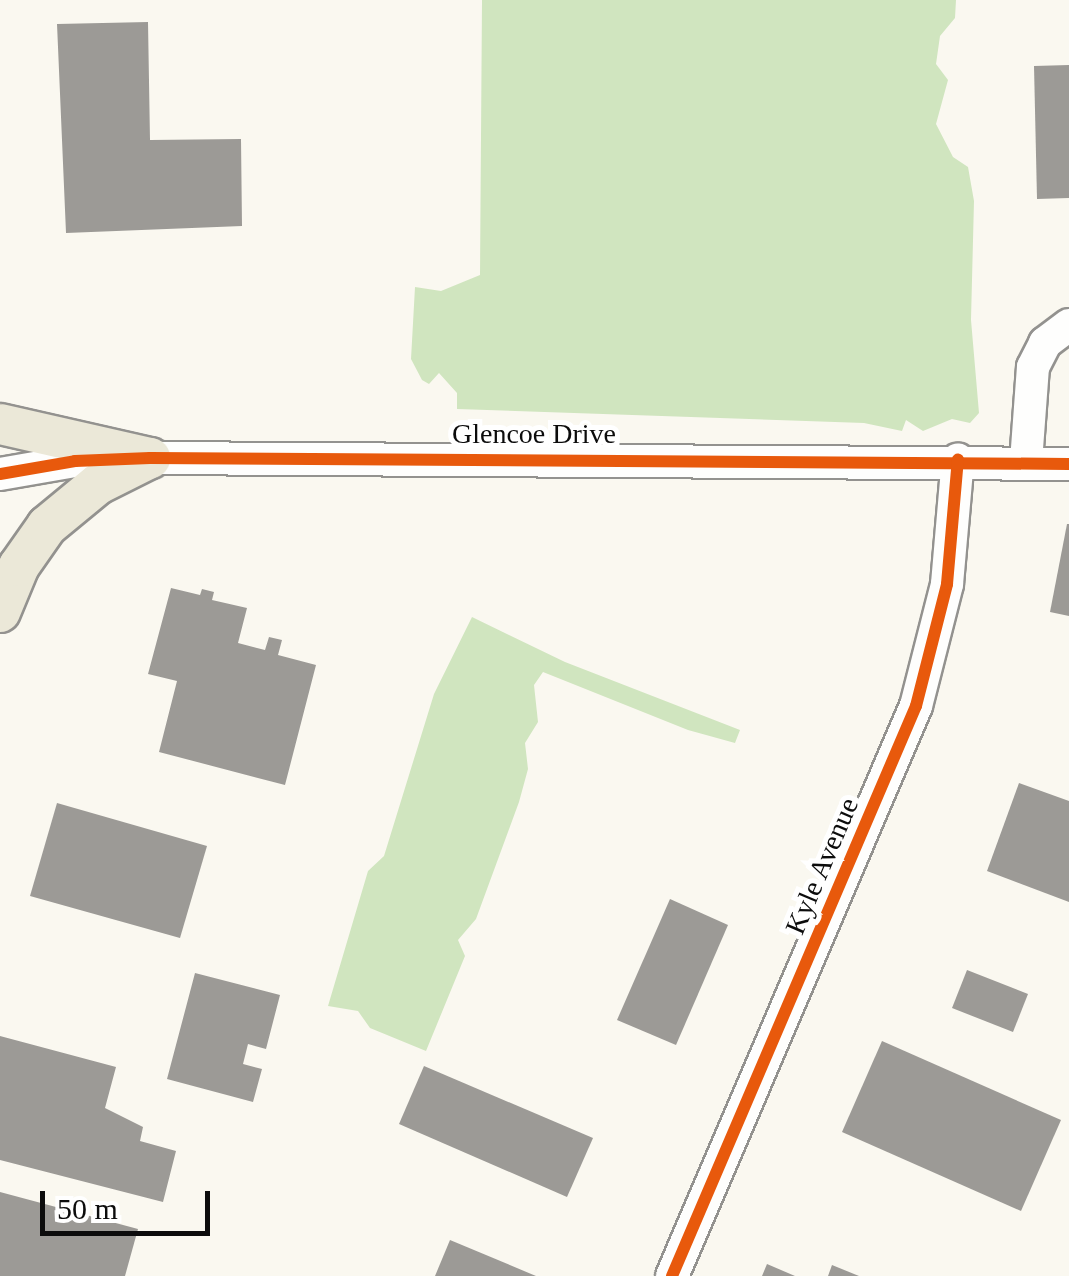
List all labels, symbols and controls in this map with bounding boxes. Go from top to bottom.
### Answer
street label: Glencoe Drive [452,417,616,451]
street label: Kyle Avenue [778,792,866,940]
scale bar [45,1171,215,1233]
text: 50 m [57,1192,118,1225]

